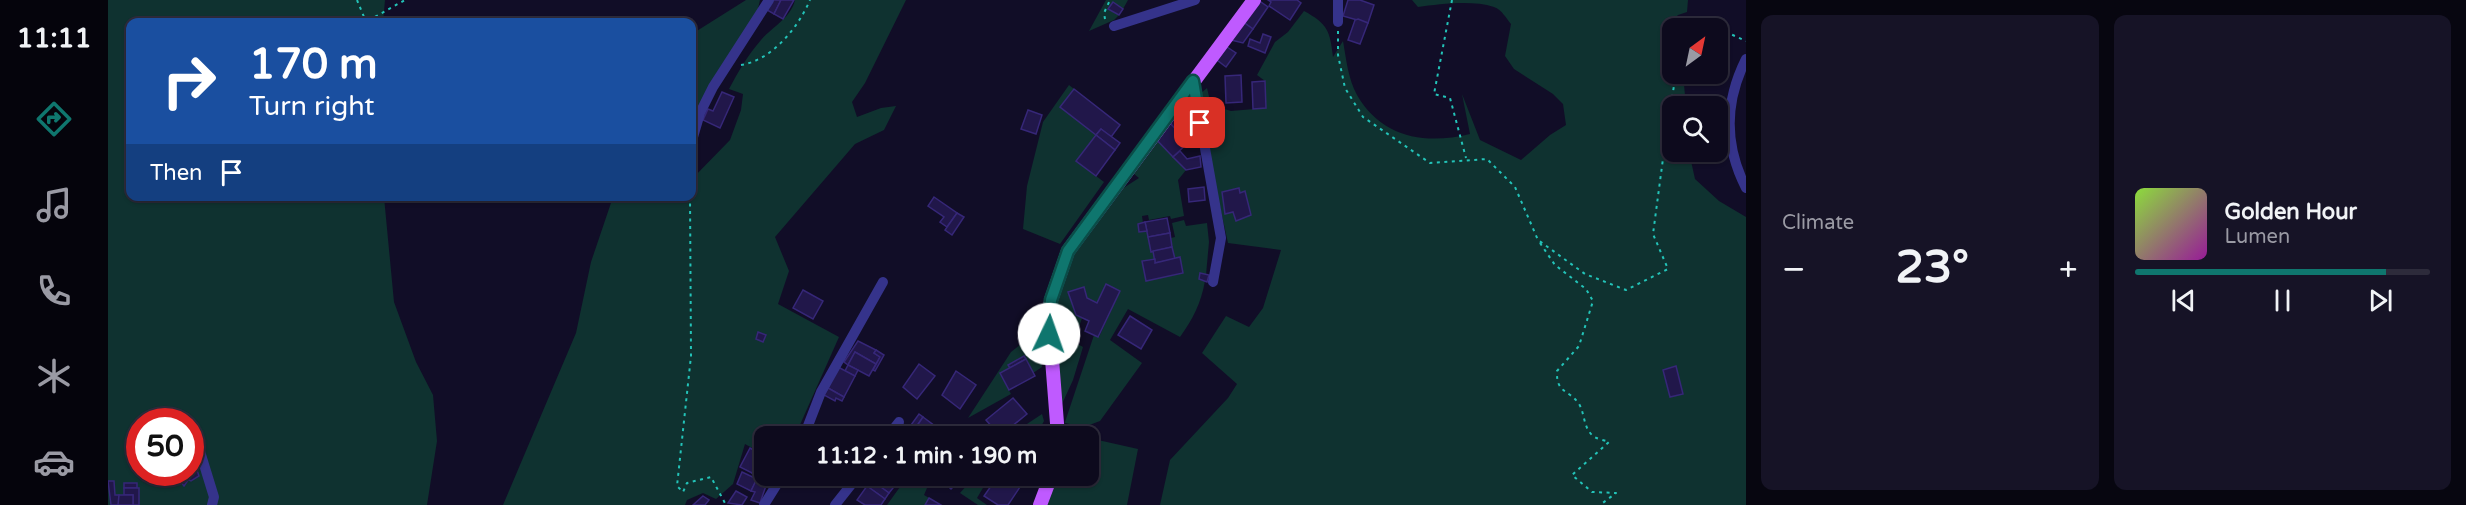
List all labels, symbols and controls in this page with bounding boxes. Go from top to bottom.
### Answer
north arrow [1662,18,1728,84]
map controls [1662,18,1728,162]
text: 11:11 [17,22,91,55]
text: 170 m [249,39,378,90]
icon: right [150,42,228,120]
text: Turn right [249,90,375,123]
button: search [1662,96,1728,162]
pin [1174,97,1225,148]
icon: directions [33,98,75,140]
icon: arrive [1183,106,1216,139]
icon: arrive [215,156,248,189]
text: Then [150,160,203,186]
icon: music [33,184,75,226]
text: Golden Hour [2225,199,2357,225]
text: Climate [1782,211,1854,235]
text: Lumen [2225,225,2290,249]
text: 23° [1895,241,1969,295]
text: − [1782,250,1806,289]
text: + [2059,250,2077,289]
icon: phone [33,270,75,312]
icon: previous [2167,284,2200,317]
icon: pause [2266,284,2299,317]
icon: next [2364,284,2397,317]
position arrow [1017,302,1081,366]
icon: climate [33,355,75,397]
speed limit sign: 50 [126,408,204,486]
icon: car [33,441,75,483]
text: 11:12 · 1 min · 190 m [816,443,1037,469]

